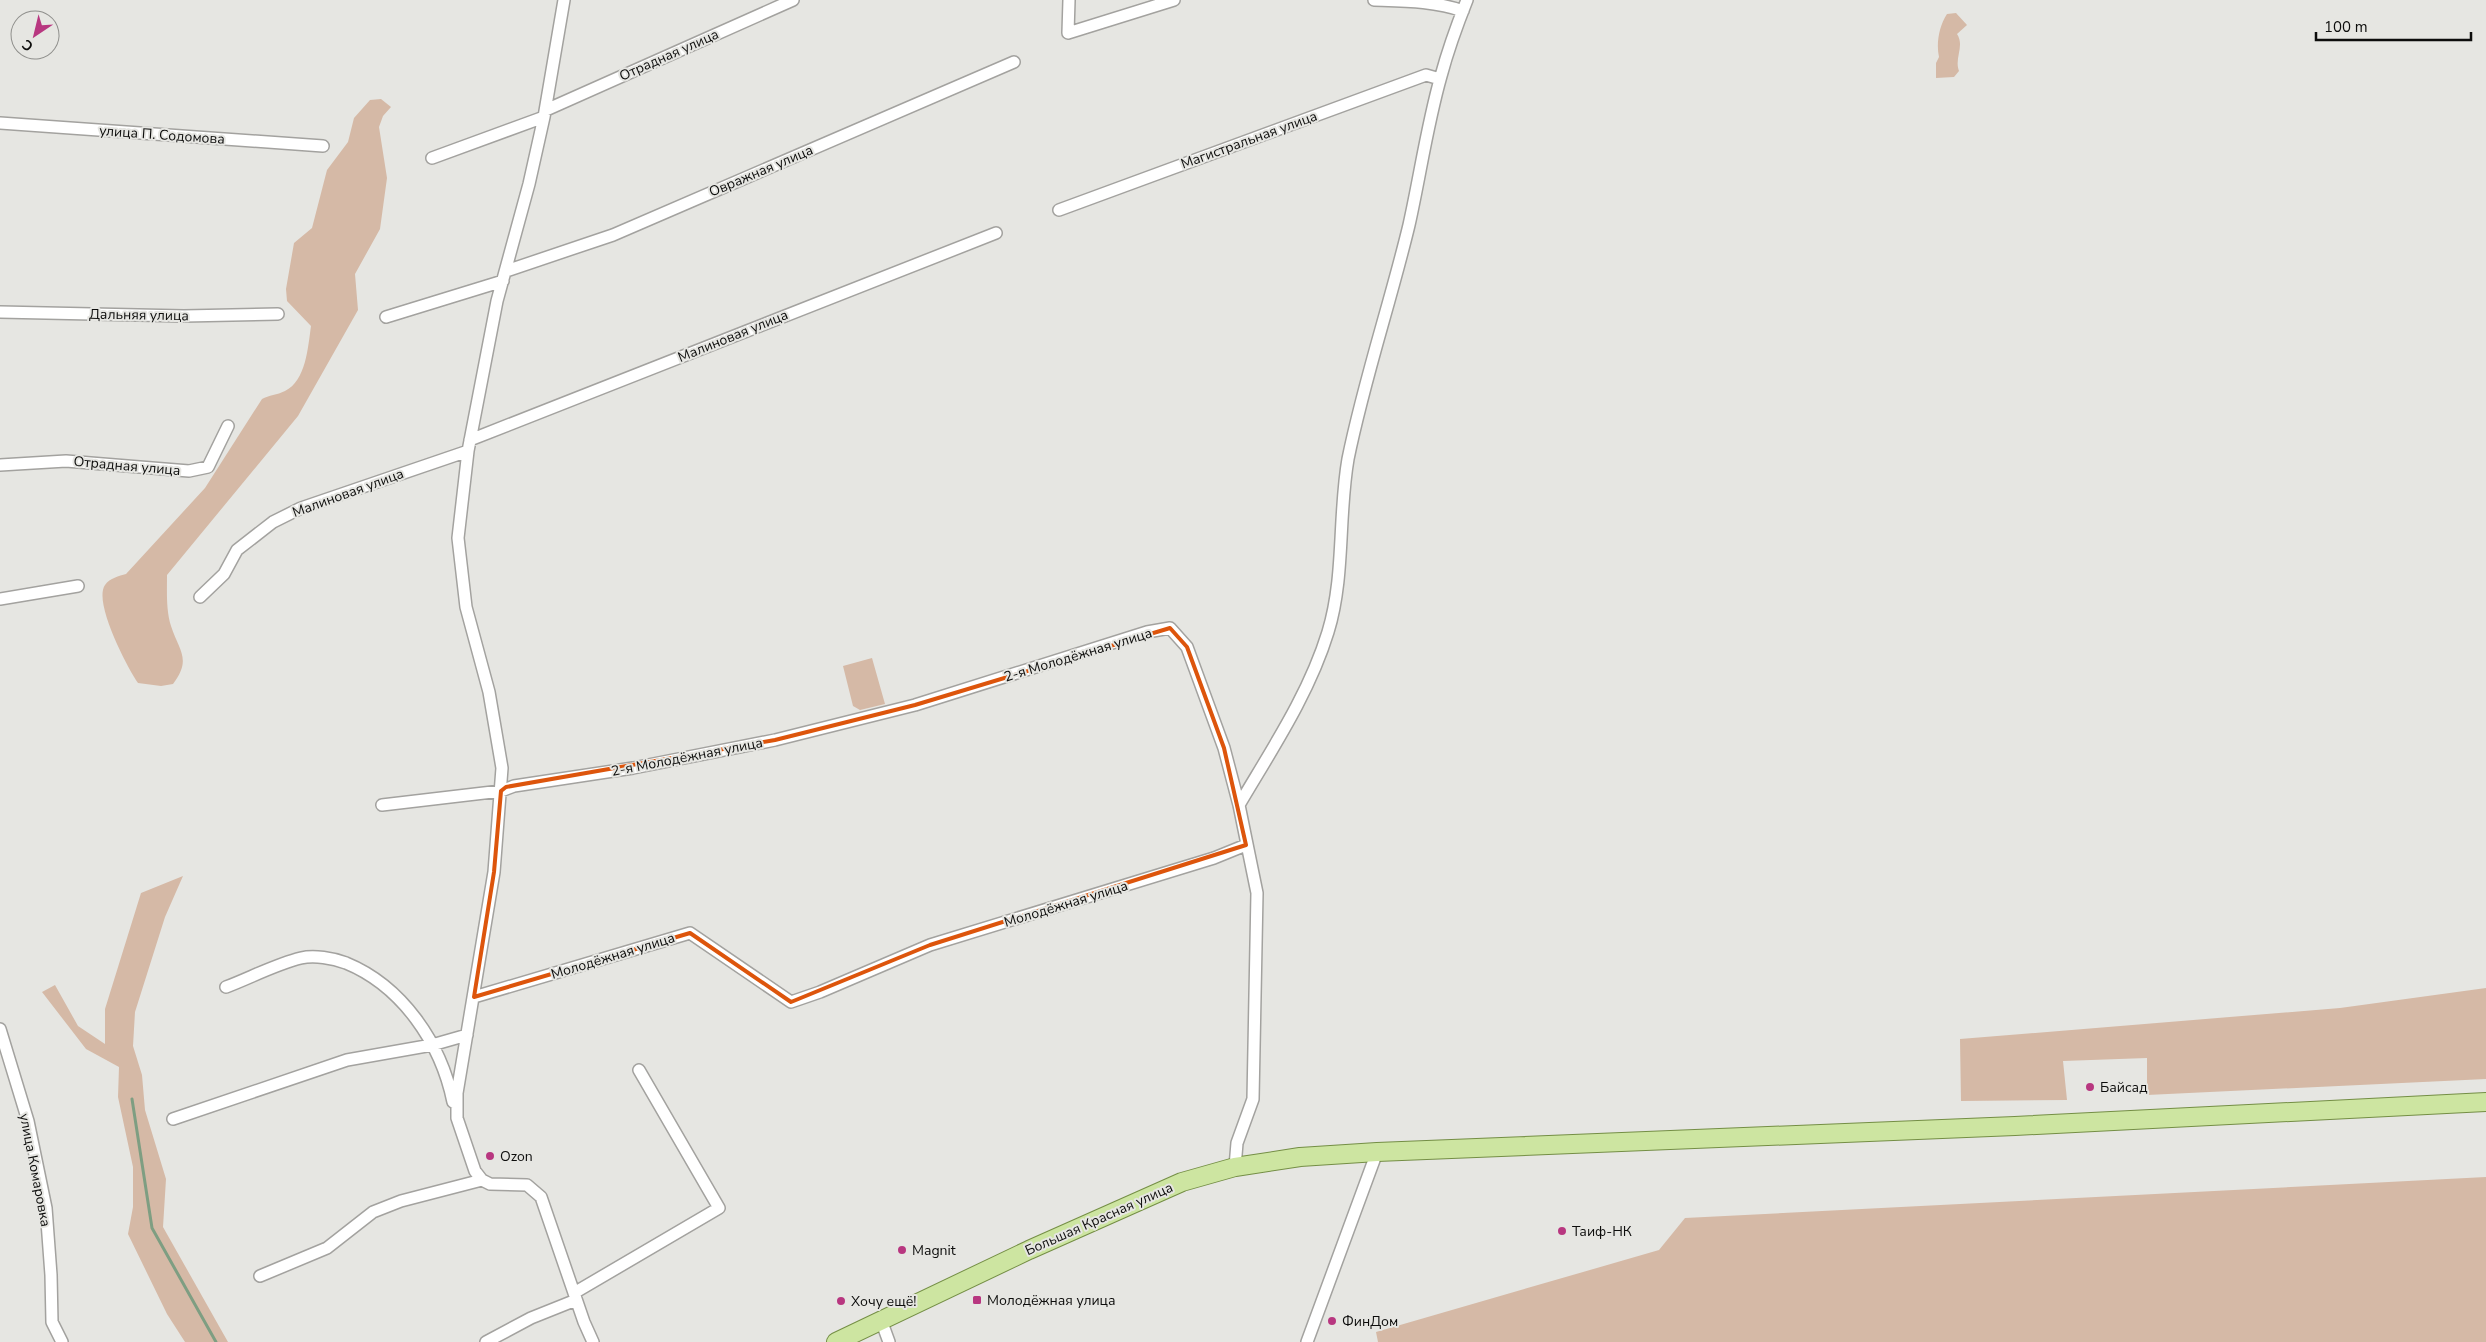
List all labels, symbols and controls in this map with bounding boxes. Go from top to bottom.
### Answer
north arrow [10,10,60,60]
scale bar [2316,10,2471,42]
text: 100 m [2324,17,2368,37]
street label: Отрадная улица [616,25,722,85]
text: С [18,34,37,56]
street label: Магистральная улица [1178,106,1320,174]
street label: улица П. Содомова [99,121,225,149]
street label: Овражная улица [706,141,816,201]
street label: Дальняя улица [89,305,189,325]
street label: Малиновая улица [675,305,791,367]
street label: Отрадная улица [73,452,181,480]
street label: Малиновая улица [290,464,406,522]
street label: 2-я Молодёжная улица [1002,623,1154,687]
street label: 2-я Молодёжная улица [610,733,764,781]
street label: Молодёжная улица [1002,876,1130,932]
street label: Молодёжная улица [549,928,677,984]
place label: Байсад [2100,1078,2147,1097]
marker: Байсад [2084,1081,2096,1093]
street label: улица Комаровка [15,1112,55,1228]
place label: Ozon [500,1147,533,1166]
marker: Ozon [484,1150,496,1162]
street label: Большая Красная улица [1022,1178,1176,1260]
place label: Таиф-НК [1572,1222,1632,1241]
marker: Таиф-НК [1556,1225,1568,1237]
place label: Magnit [912,1241,956,1260]
marker: Magnit [896,1244,908,1256]
place label: Молодёжная улица [987,1291,1116,1310]
place label: Хочу ещё! [851,1292,917,1311]
marker: Молодёжная улица [971,1294,983,1306]
marker: Хочу ещё! [835,1295,847,1307]
place label: ФинДом [1342,1312,1398,1331]
marker: ФинДом [1326,1315,1338,1327]

